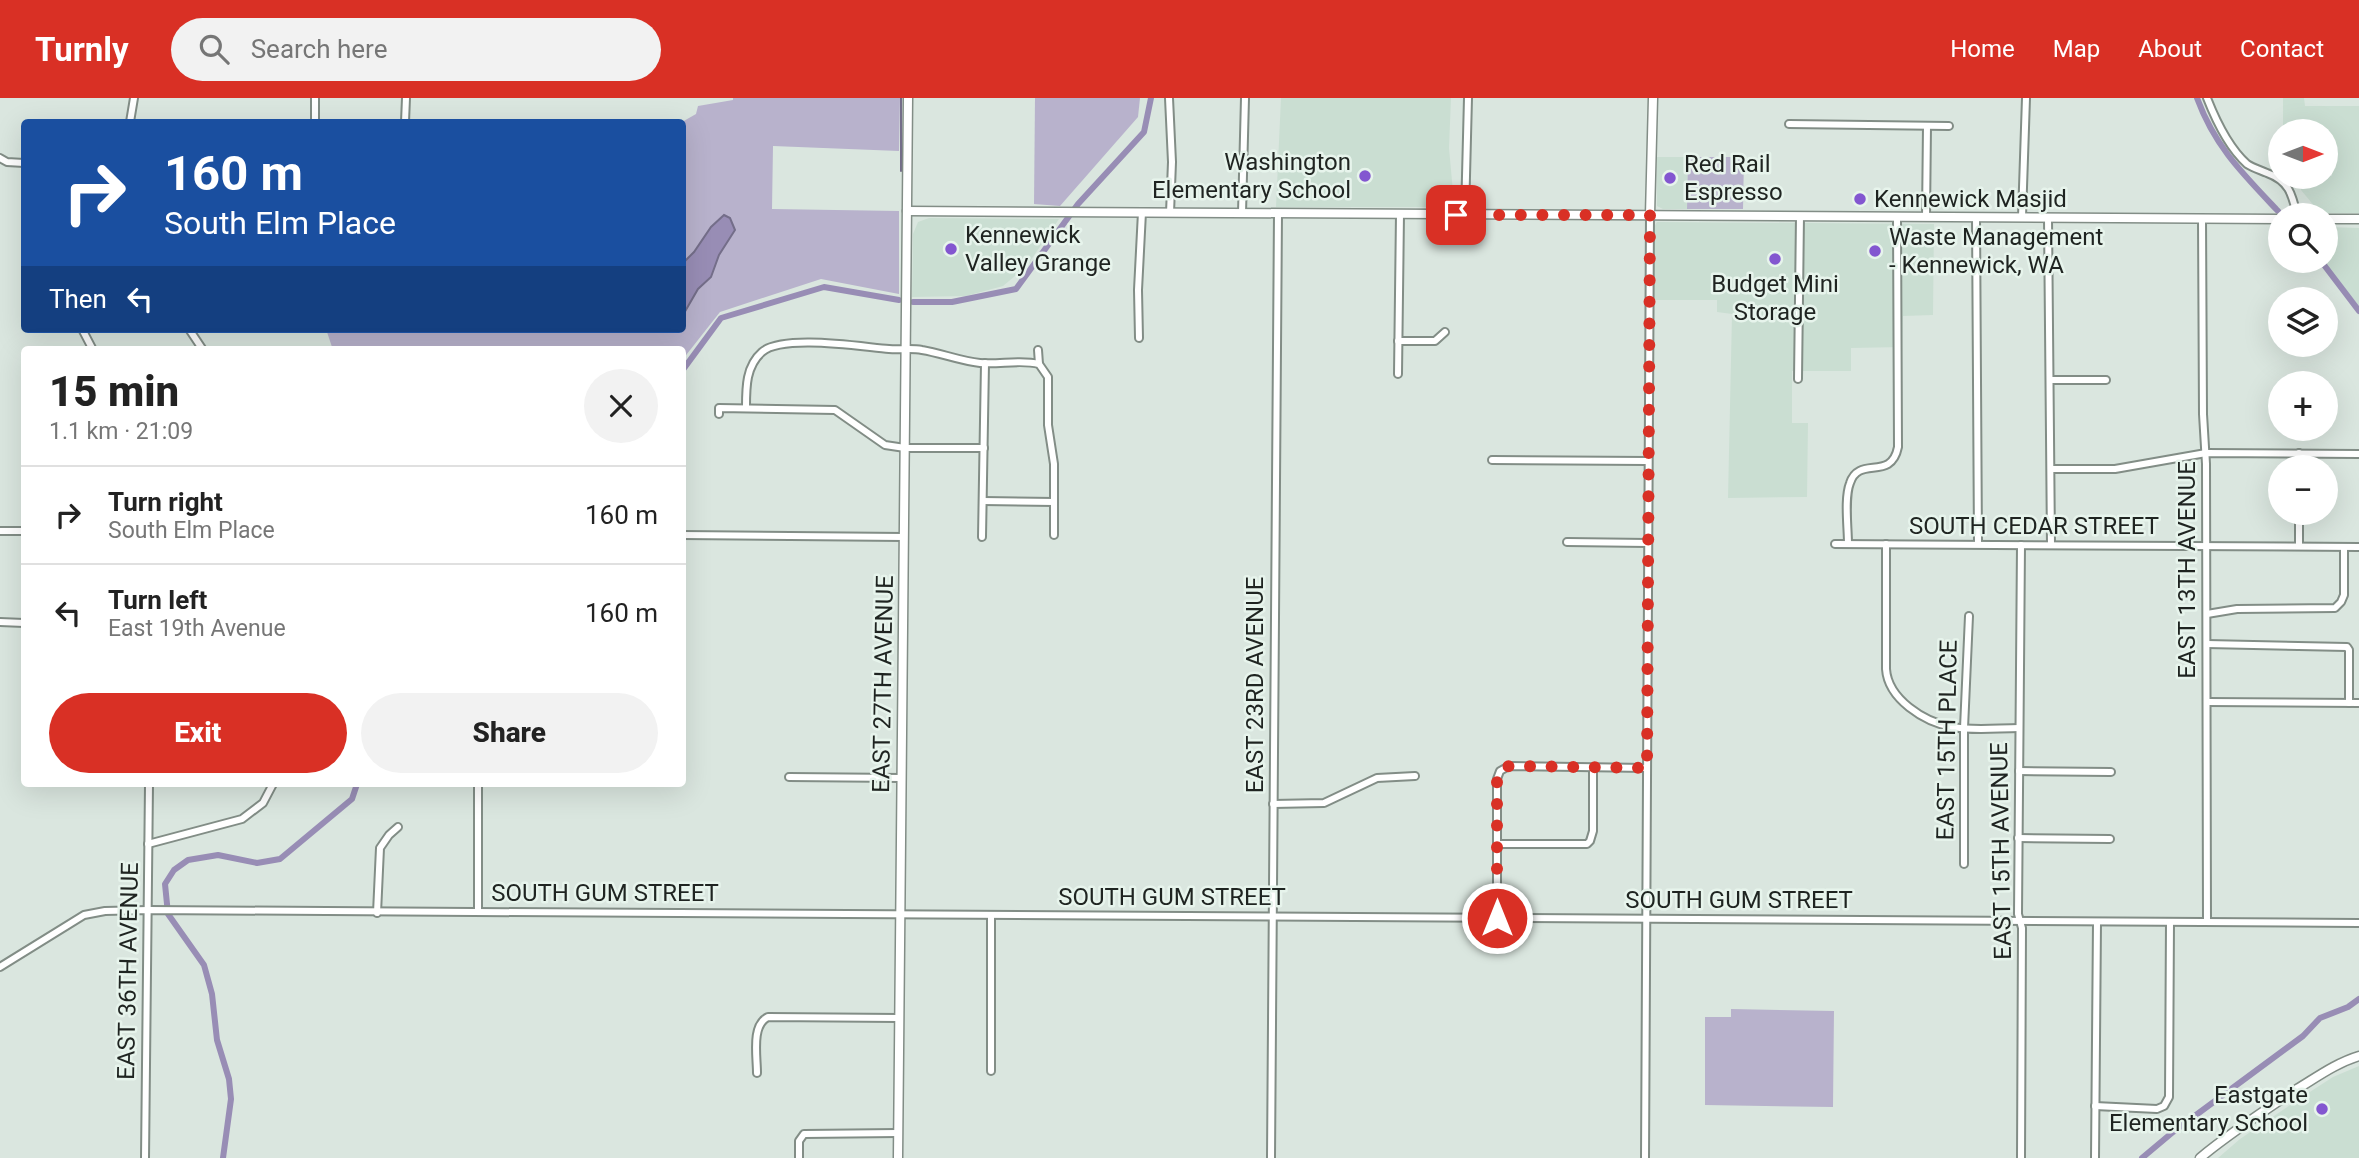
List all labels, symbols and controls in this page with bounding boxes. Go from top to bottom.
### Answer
search box [171,18,661,81]
text: Turnly [35,30,129,69]
icon: search [195,30,233,68]
text: Search here [251,34,387,64]
text: Home [1950,35,2015,63]
text: Map [2053,35,2100,63]
text: About [2138,35,2202,63]
text: Contact [2240,35,2324,63]
north arrow [2268,119,2338,189]
map controls [2268,119,2338,525]
text: 160 m [164,145,303,202]
icon: right [49,147,140,238]
place label: Washington Elementary School [1152,148,1351,204]
place label: Red Rail Espresso [1684,150,1783,206]
marker: Washington Elementary School [1357,168,1373,184]
marker: Red Rail Espresso [1662,170,1678,186]
pin [1426,185,1486,245]
place label: Kennewick Masjid [1874,185,2067,213]
marker: Kennewick Masjid [1852,191,1868,207]
icon: arrive [1437,196,1475,234]
button: search [2268,203,2338,273]
text: South Elm Place [164,204,396,242]
place label: Kennewick Valley Grange [965,221,1111,277]
place label: Waste Management - Kennewick, WA [1889,223,2103,279]
marker: Kennewick Valley Grange [943,241,959,257]
marker: Waste Management - Kennewick, WA [1867,243,1883,259]
marker: Budget Mini Storage [1767,251,1783,267]
place label: Budget Mini Storage [1711,270,1839,326]
icon: left [121,280,159,318]
text: Then [49,284,107,314]
button: layers [2268,287,2338,357]
text: 15 min [49,367,179,416]
button: close [584,369,658,443]
button: + [2268,371,2338,441]
text: 1.1 km · 21:09 [49,418,193,445]
button: − [2268,455,2338,525]
street label: EAST 13TH AVENUE [2173,461,2201,679]
text: Turn right [108,487,223,517]
icon: right [49,496,87,534]
text: 160 m [585,500,658,530]
street label: SOUTH CEDAR STREET [1909,512,2159,540]
text: South Elm Place [108,517,275,544]
street label: EAST 27TH AVENUE [867,575,899,793]
street label: EAST 23RD AVENUE [1241,577,1269,793]
text: Turn left [108,585,207,615]
icon: left [49,594,87,632]
text: 160 m [585,598,658,628]
text: East 19th Avenue [108,615,286,642]
street label: EAST 15TH PLACE [1931,639,1963,841]
button: Exit [49,693,347,773]
button: Share [361,693,658,773]
street label: EAST 15TH AVENUE [1985,742,2017,960]
street label: EAST 36TH AVENUE [112,862,144,1080]
street label: SOUTH GUM STREET [491,879,719,907]
position arrow [1460,881,1534,955]
street label: SOUTH GUM STREET [1058,883,1286,911]
street label: SOUTH GUM STREET [1625,886,1853,914]
place label: Eastgate Elementary School [2109,1081,2308,1137]
marker: Eastgate Elementary School [2314,1101,2330,1117]

